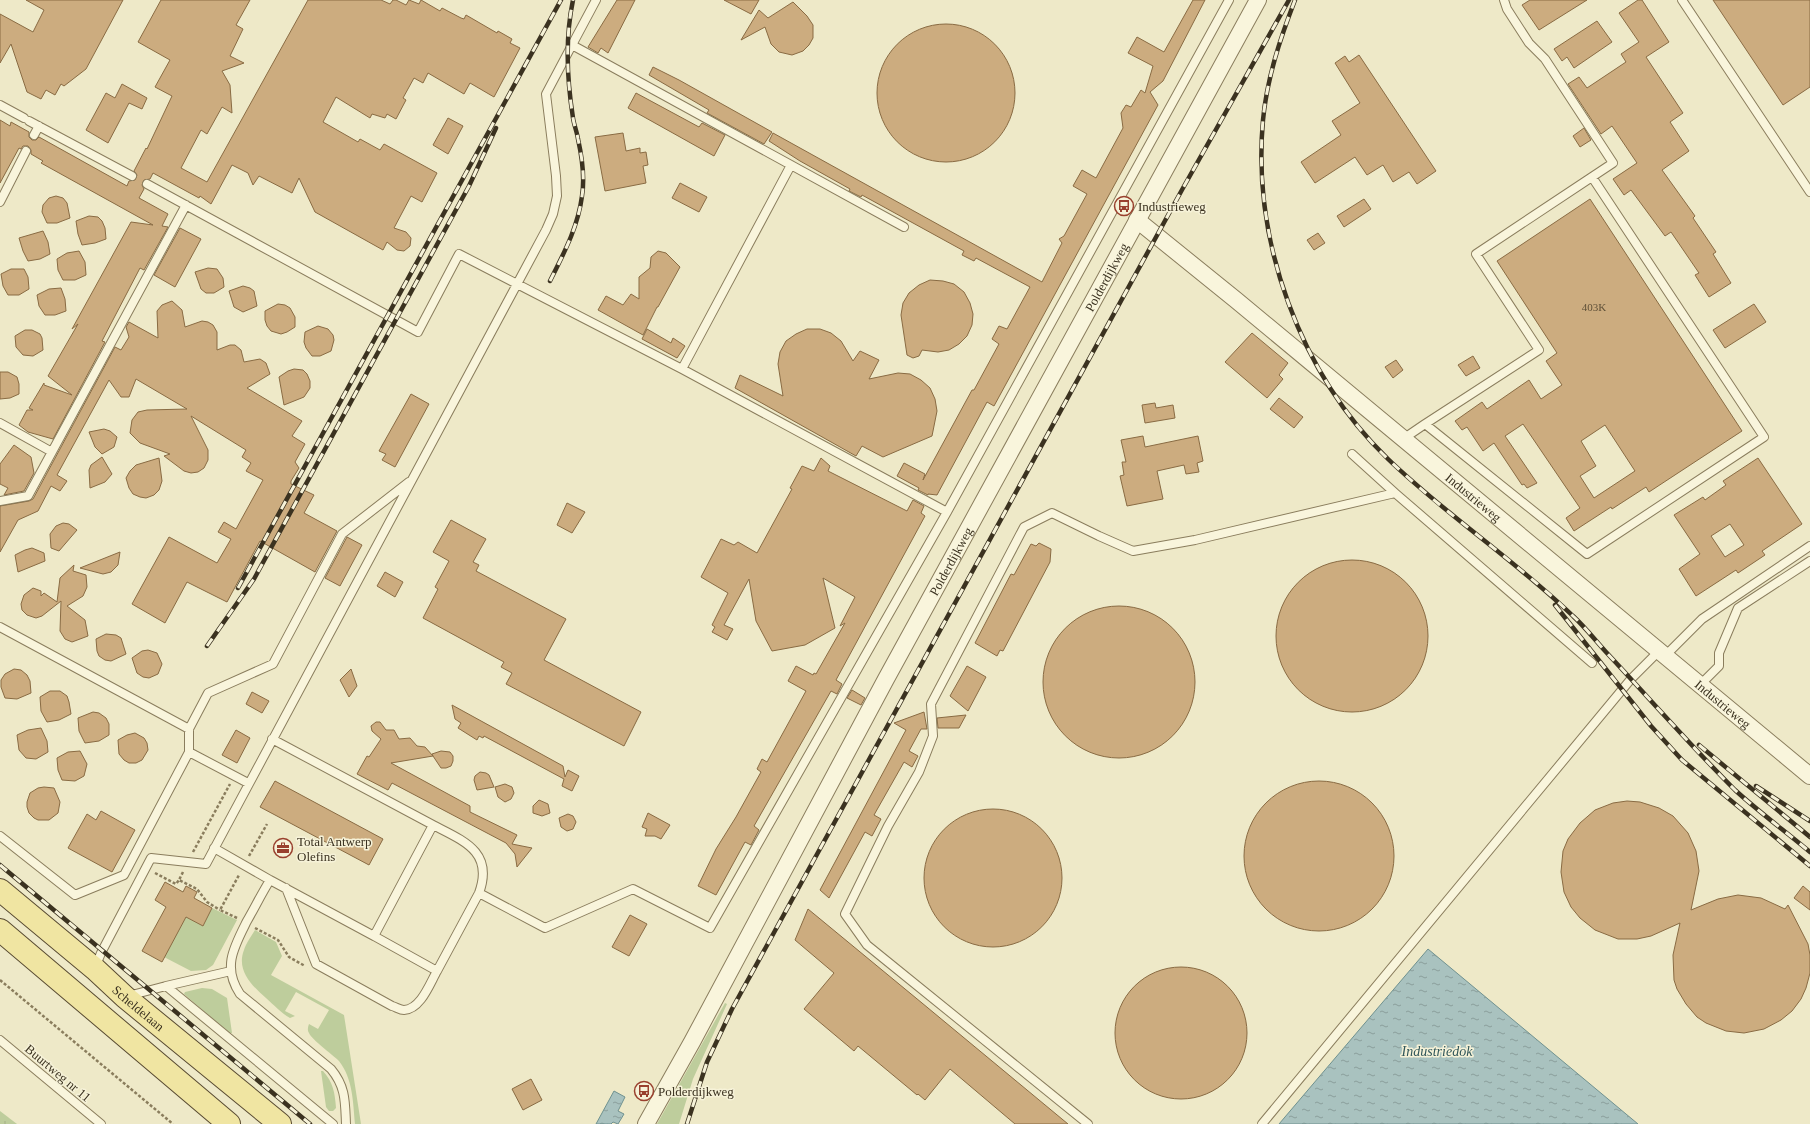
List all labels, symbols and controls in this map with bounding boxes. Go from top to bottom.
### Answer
bus stop icon: Industrieweg [1113,195,1135,217]
place label: Industrieweg [1138,199,1206,214]
street label: Polderdijkweg [1081,240,1131,314]
house number: 403K [1582,301,1606,313]
street label: Industrieweg [1443,470,1505,525]
street label: Polderdijkweg [926,524,976,598]
street label: Industrieweg [1692,676,1754,732]
place label: Total Antwerp Olefins [297,834,372,864]
office icon: Total Antwerp Olefins [272,837,294,859]
street label: Scheldelaan [110,982,168,1034]
street label: Buurtweg nr 11 [22,1041,94,1105]
water label: Industriedok [1401,1044,1473,1059]
bus stop icon: Polderdijkweg [633,1080,655,1102]
place label: Polderdijkweg [658,1084,734,1099]

